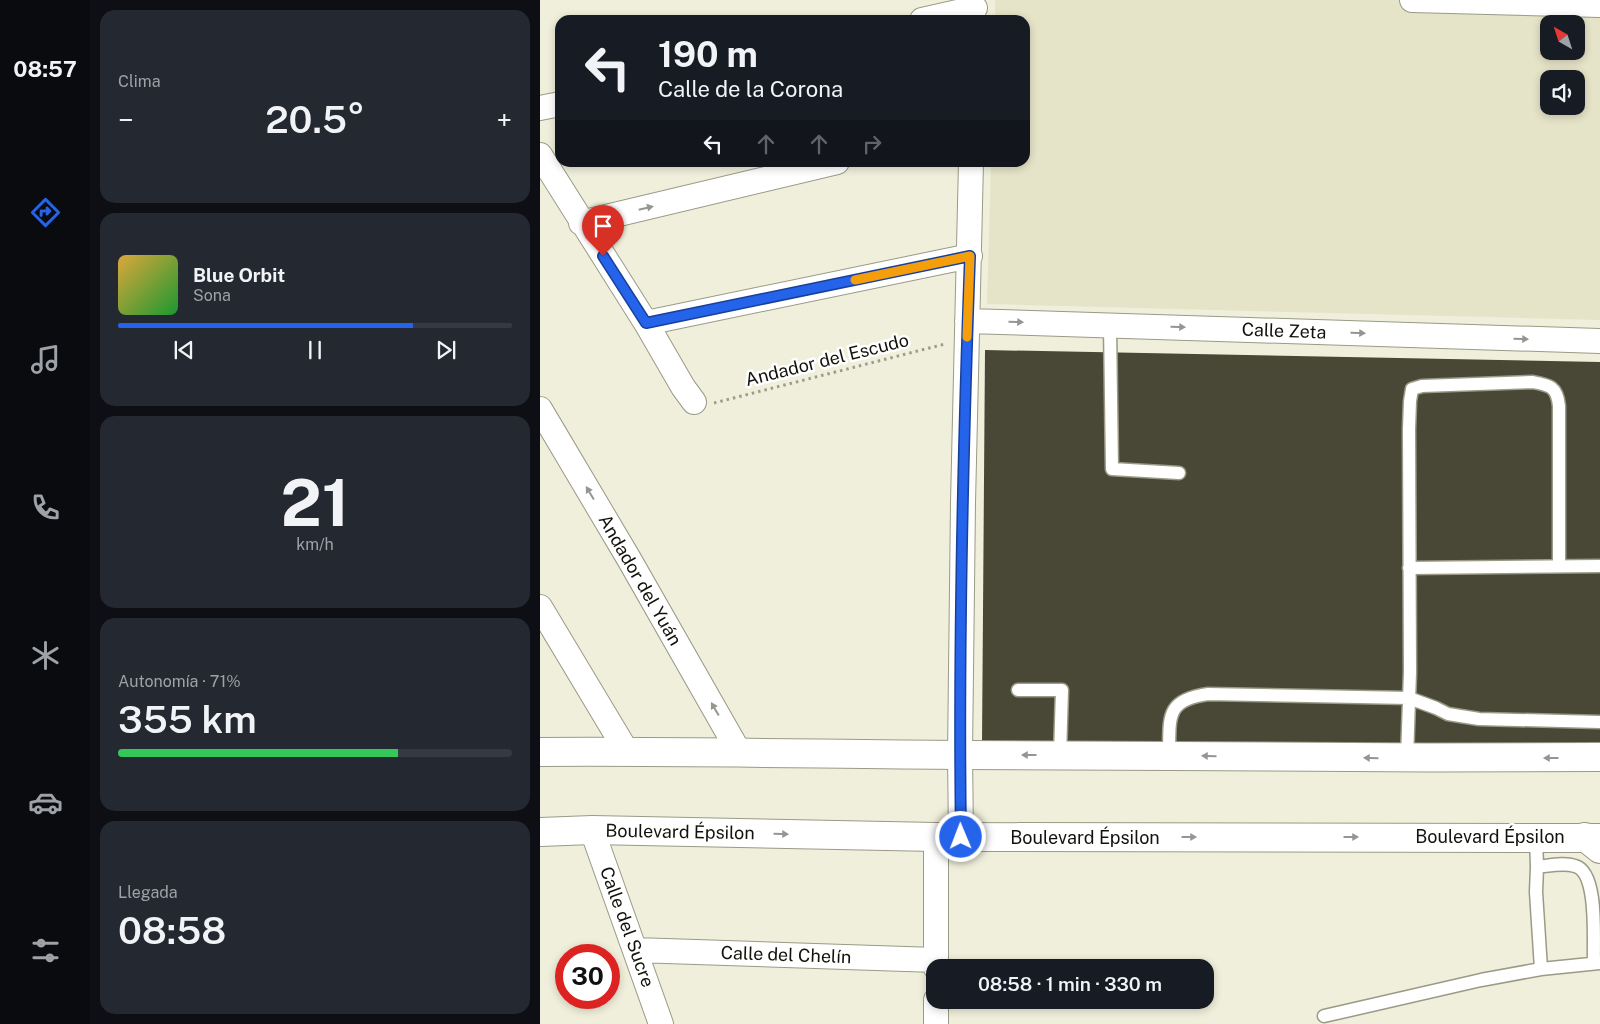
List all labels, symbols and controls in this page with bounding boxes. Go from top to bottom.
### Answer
north arrow [1540,15,1585,60]
map controls [1540,15,1585,115]
text: 190 m [658,34,758,75]
icon: left [575,35,640,100]
text: 08:57 [13,56,77,82]
button: sound [1540,70,1585,115]
text: Clima [118,72,161,91]
text: Calle de la Corona [658,76,843,102]
text: 20.5° [265,97,365,142]
text: − [118,103,134,136]
text: + [496,103,512,136]
icon: left [699,130,727,158]
icon: ahead [752,130,780,158]
icon: ahead [805,130,833,158]
icon: right [858,130,886,158]
icon: directions [28,195,63,230]
one-way arrow [638,204,653,212]
pin [582,205,624,256]
icon: arrive [589,212,617,240]
text: Blue Orbit [193,264,285,286]
text: Sona [193,286,231,305]
one-way arrow [1008,318,1024,326]
street label: Calle Zeta [1241,319,1327,342]
one-way arrow [1171,324,1187,332]
street label: Andador del Escudo [743,329,911,390]
one-way arrow [1351,330,1367,338]
one-way arrow [1513,335,1529,343]
icon: previous [170,336,198,364]
icon: pause [301,336,329,364]
icon: next [432,336,460,364]
icon: music [28,342,63,377]
text: 21 [280,464,350,541]
one-way arrow [585,486,594,499]
icon: phone [28,490,63,525]
street label: Andador del Yuán [594,511,686,649]
text: km/h [296,535,334,554]
icon: climate [28,638,63,673]
text: Autonomía · 71% [118,672,241,691]
text: 355 km [118,697,257,742]
one-way arrow [710,703,719,716]
one-way arrow [1021,751,1037,759]
one-way arrow [1201,752,1217,760]
one-way arrow [1363,753,1379,761]
one-way arrow [1543,754,1559,762]
icon: car [28,785,63,820]
position arrow [934,810,986,862]
street label: Boulevard Épsilon [605,819,755,843]
street label: Boulevard Épsilon [1415,825,1565,847]
street label: Boulevard Épsilon [1010,826,1160,848]
one-way arrow [773,830,789,838]
one-way arrow [1181,833,1197,841]
one-way arrow [1343,833,1359,841]
street label: Calle del Sucre [596,864,659,990]
text: Llegada [118,883,178,902]
text: 08:58 [118,908,226,953]
icon: filters [28,933,63,968]
street label: Calle del Chelín [720,942,852,967]
speed limit sign: 30 [555,944,620,1009]
text: 08:58 · 1 min · 330 m [978,973,1162,995]

